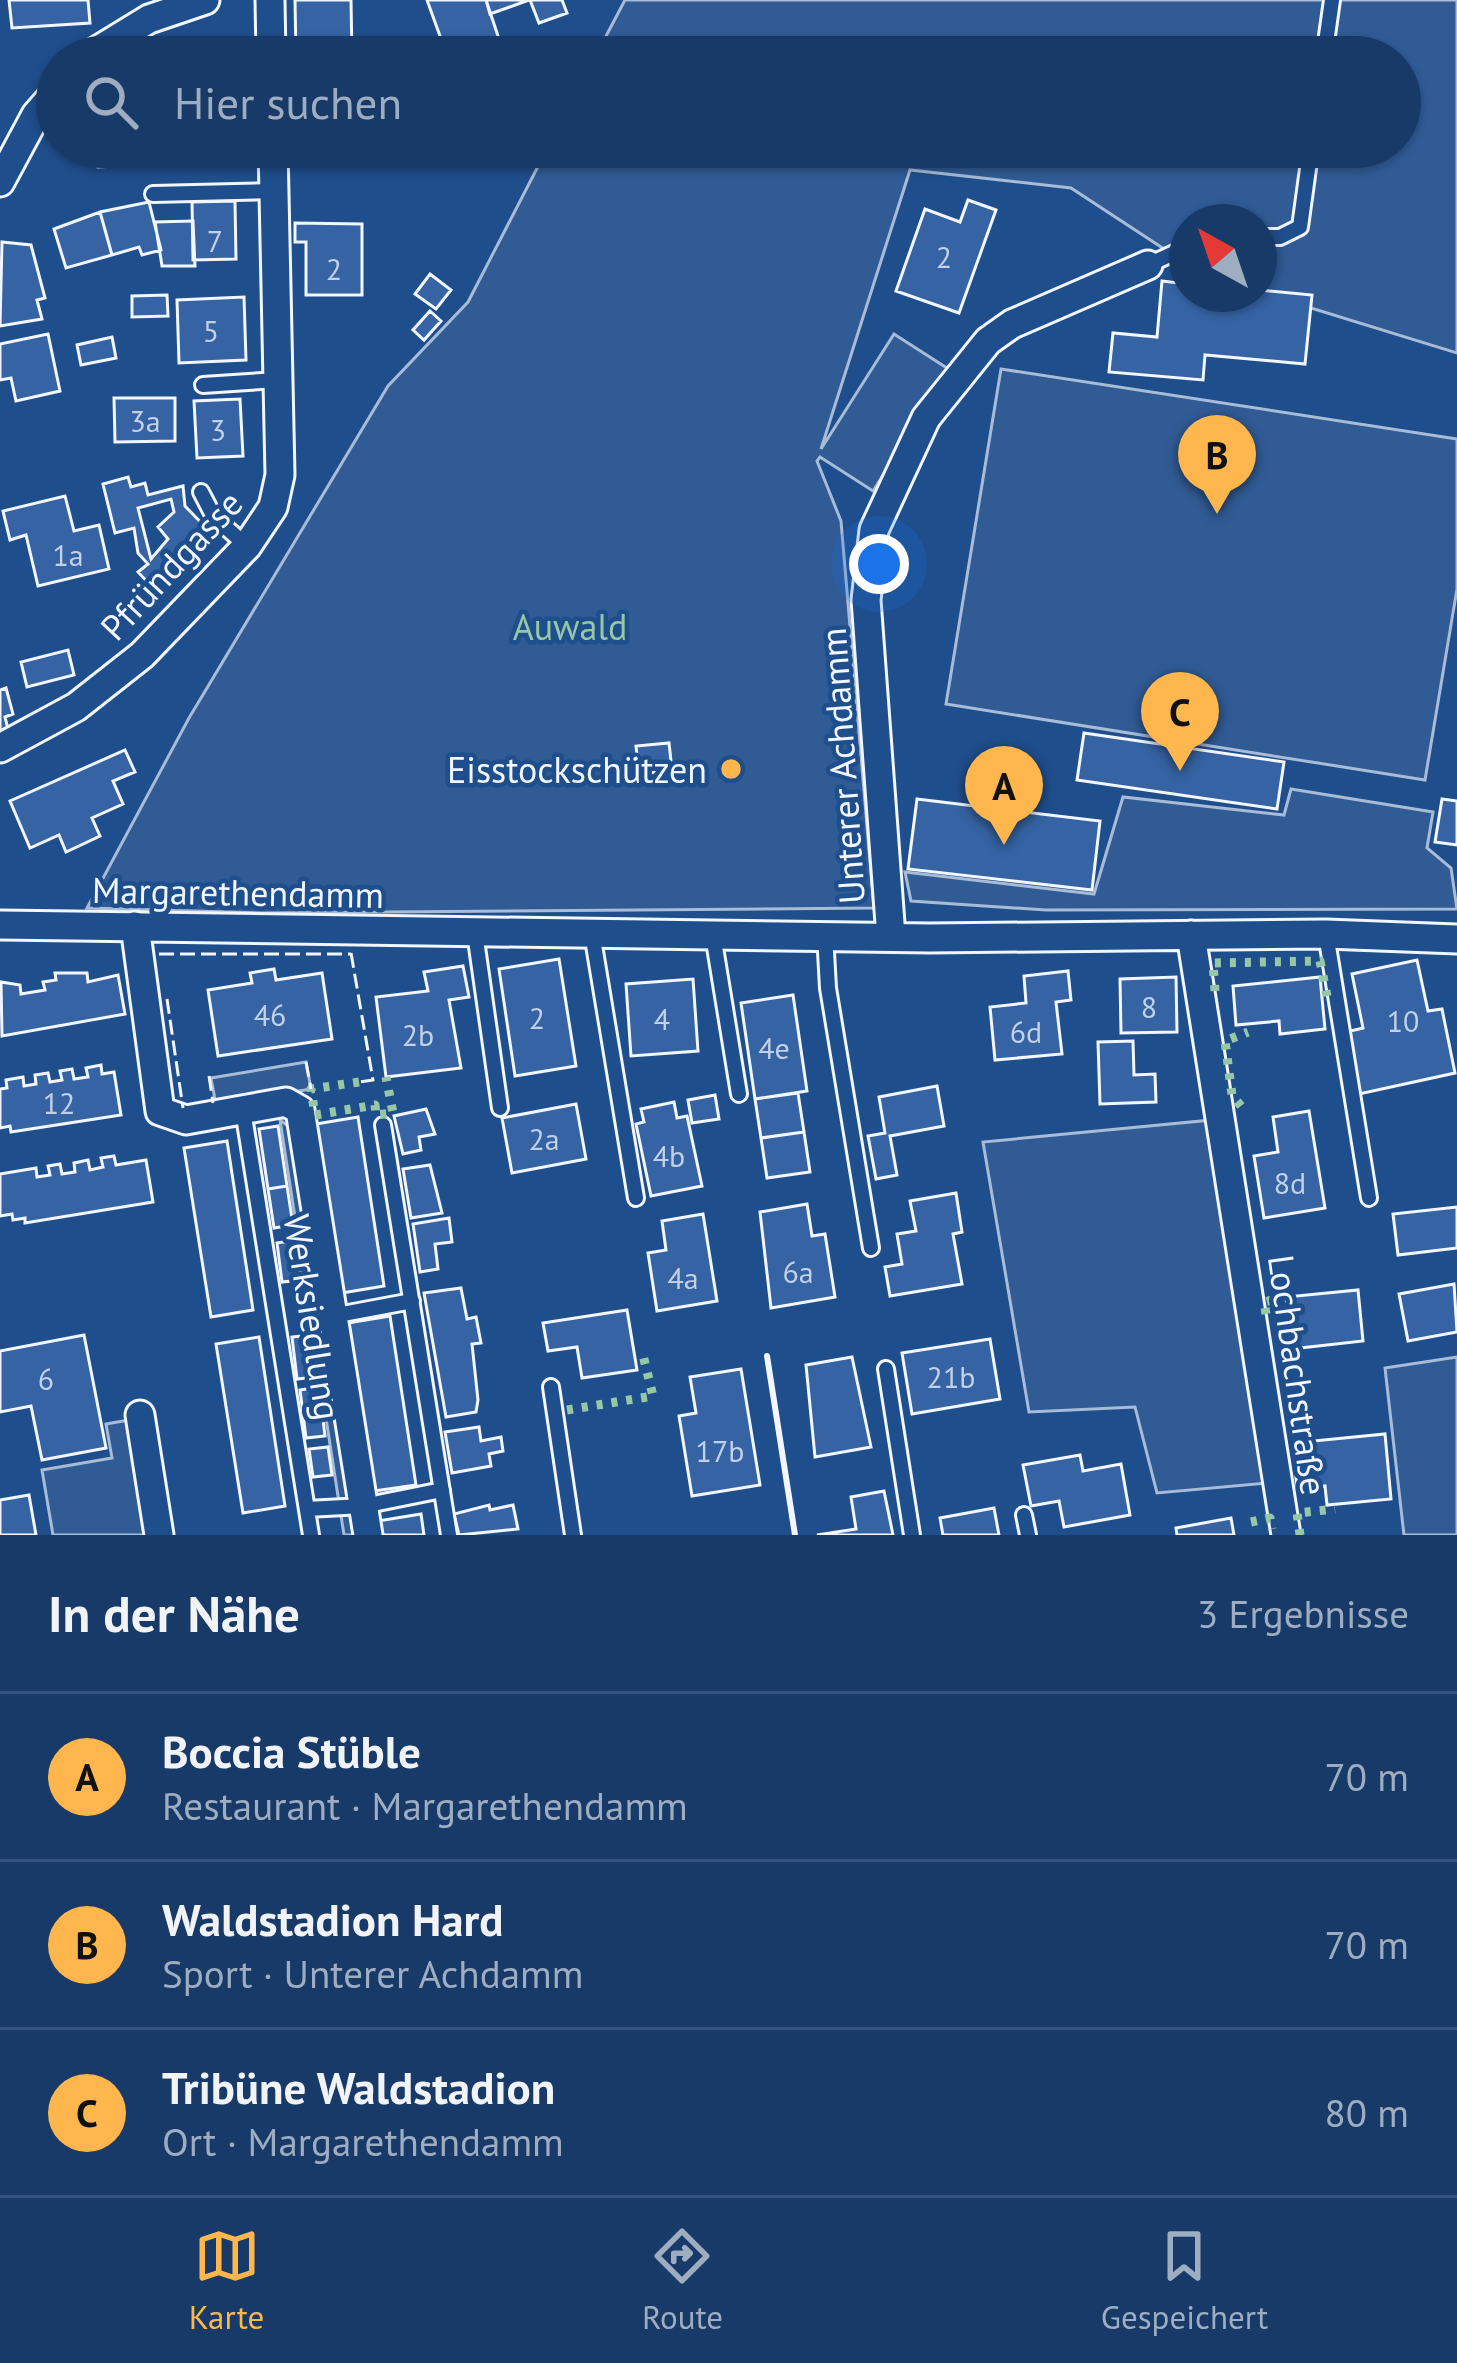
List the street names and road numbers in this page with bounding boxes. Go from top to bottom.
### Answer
street label: Pfründgasse [90,480,252,650]
street label: Unterer Achdamm [809,626,875,906]
street label: Margarethendamm [92,866,384,918]
street label: Werksiedlung [274,1211,352,1423]
street label: Lochbachstraße [1258,1252,1338,1498]

